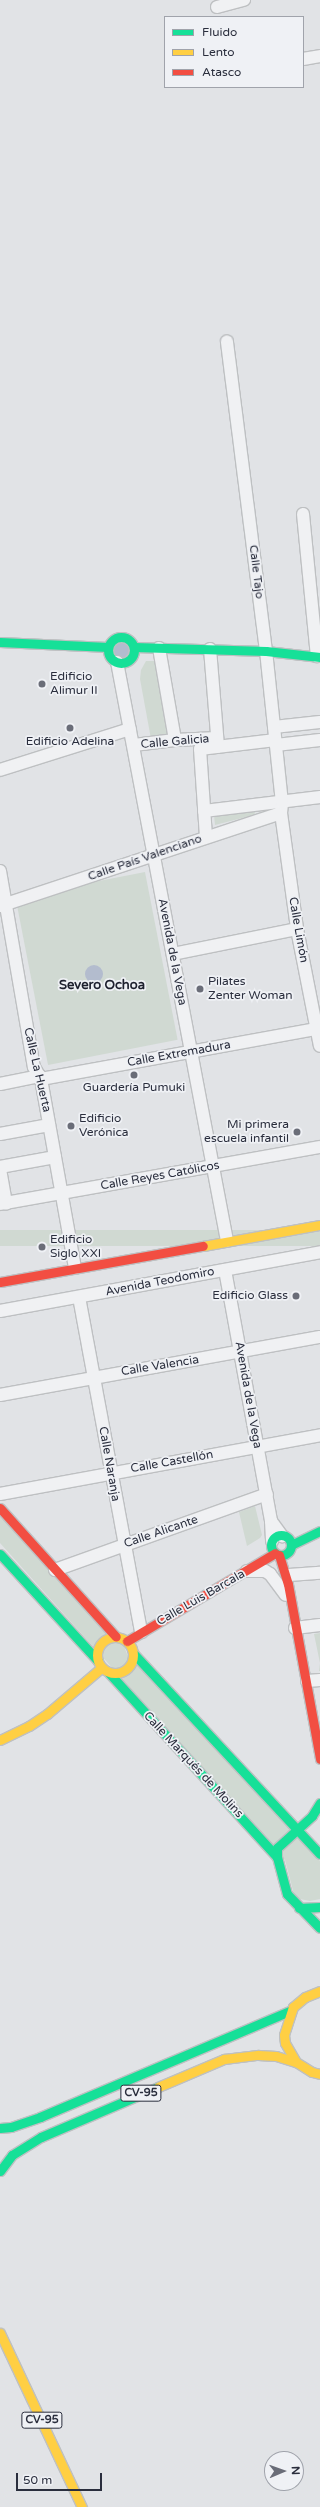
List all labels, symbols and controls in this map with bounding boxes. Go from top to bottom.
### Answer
legend [164,16,304,88]
text: Fluido [202,25,237,39]
text: Lento [202,45,235,59]
text: Atasco [202,65,241,79]
street label: Calle Tajo [246,544,266,600]
place label: Edificio Alimur II [50,670,98,698]
marker: Edificio Alimur II [37,679,47,689]
marker: Edificio Adelina [65,723,75,733]
street label: Calle Galicia [140,732,210,752]
place label: Edificio Adelina [26,735,114,749]
street label: Calle País Valenciano [86,832,204,884]
street label: Calle Limón [285,896,311,964]
street label: Avenida de la Vega [155,897,189,1007]
place label: Pilates Zenter Woman [208,975,293,1003]
district label: Severo Ochoa [59,977,145,993]
marker: Pilates Zenter Woman [195,984,205,994]
street label: Calle La Huerta [20,1026,54,1114]
street label: Calle Extremadura [126,1038,232,1070]
marker: Guardería Pumuki [129,1070,139,1080]
place label: Guardería Pumuki [83,1081,185,1095]
place label: Edificio Verónica [79,1112,129,1140]
place label: Mi primera escuela infantil [204,1118,289,1146]
marker: Edificio Verónica [66,1121,76,1131]
marker: Mi primera escuela infantil [292,1127,302,1137]
street label: Calle Reyes Católicos [99,1158,221,1194]
place label: Edificio Siglo XXI [50,1233,101,1261]
marker: Edificio Siglo XXI [37,1242,47,1252]
street label: Avenida Teodomiro [104,1264,216,1300]
place label: Edificio Glass [212,1289,288,1303]
marker: Edificio Glass [291,1291,301,1301]
street label: Avenida de la Vega [231,1340,265,1450]
street label: Calle Valencia [120,1353,200,1379]
street label: Calle Naranja [95,1425,123,1503]
street label: Calle Castellón [130,1448,214,1476]
street label: Calle Alicante [122,1513,200,1551]
street label: Calle Luis Barcala [154,1567,248,1629]
street label: Calle Marqués de Molins [140,1709,246,1821]
road number: CV-95 [120,2084,162,2102]
road number: CV-95 [21,2411,63,2429]
north arrow [264,2451,304,2491]
scale bar [18,2465,104,2491]
text: N [289,2466,302,2475]
text: 50 m [23,2473,52,2487]

